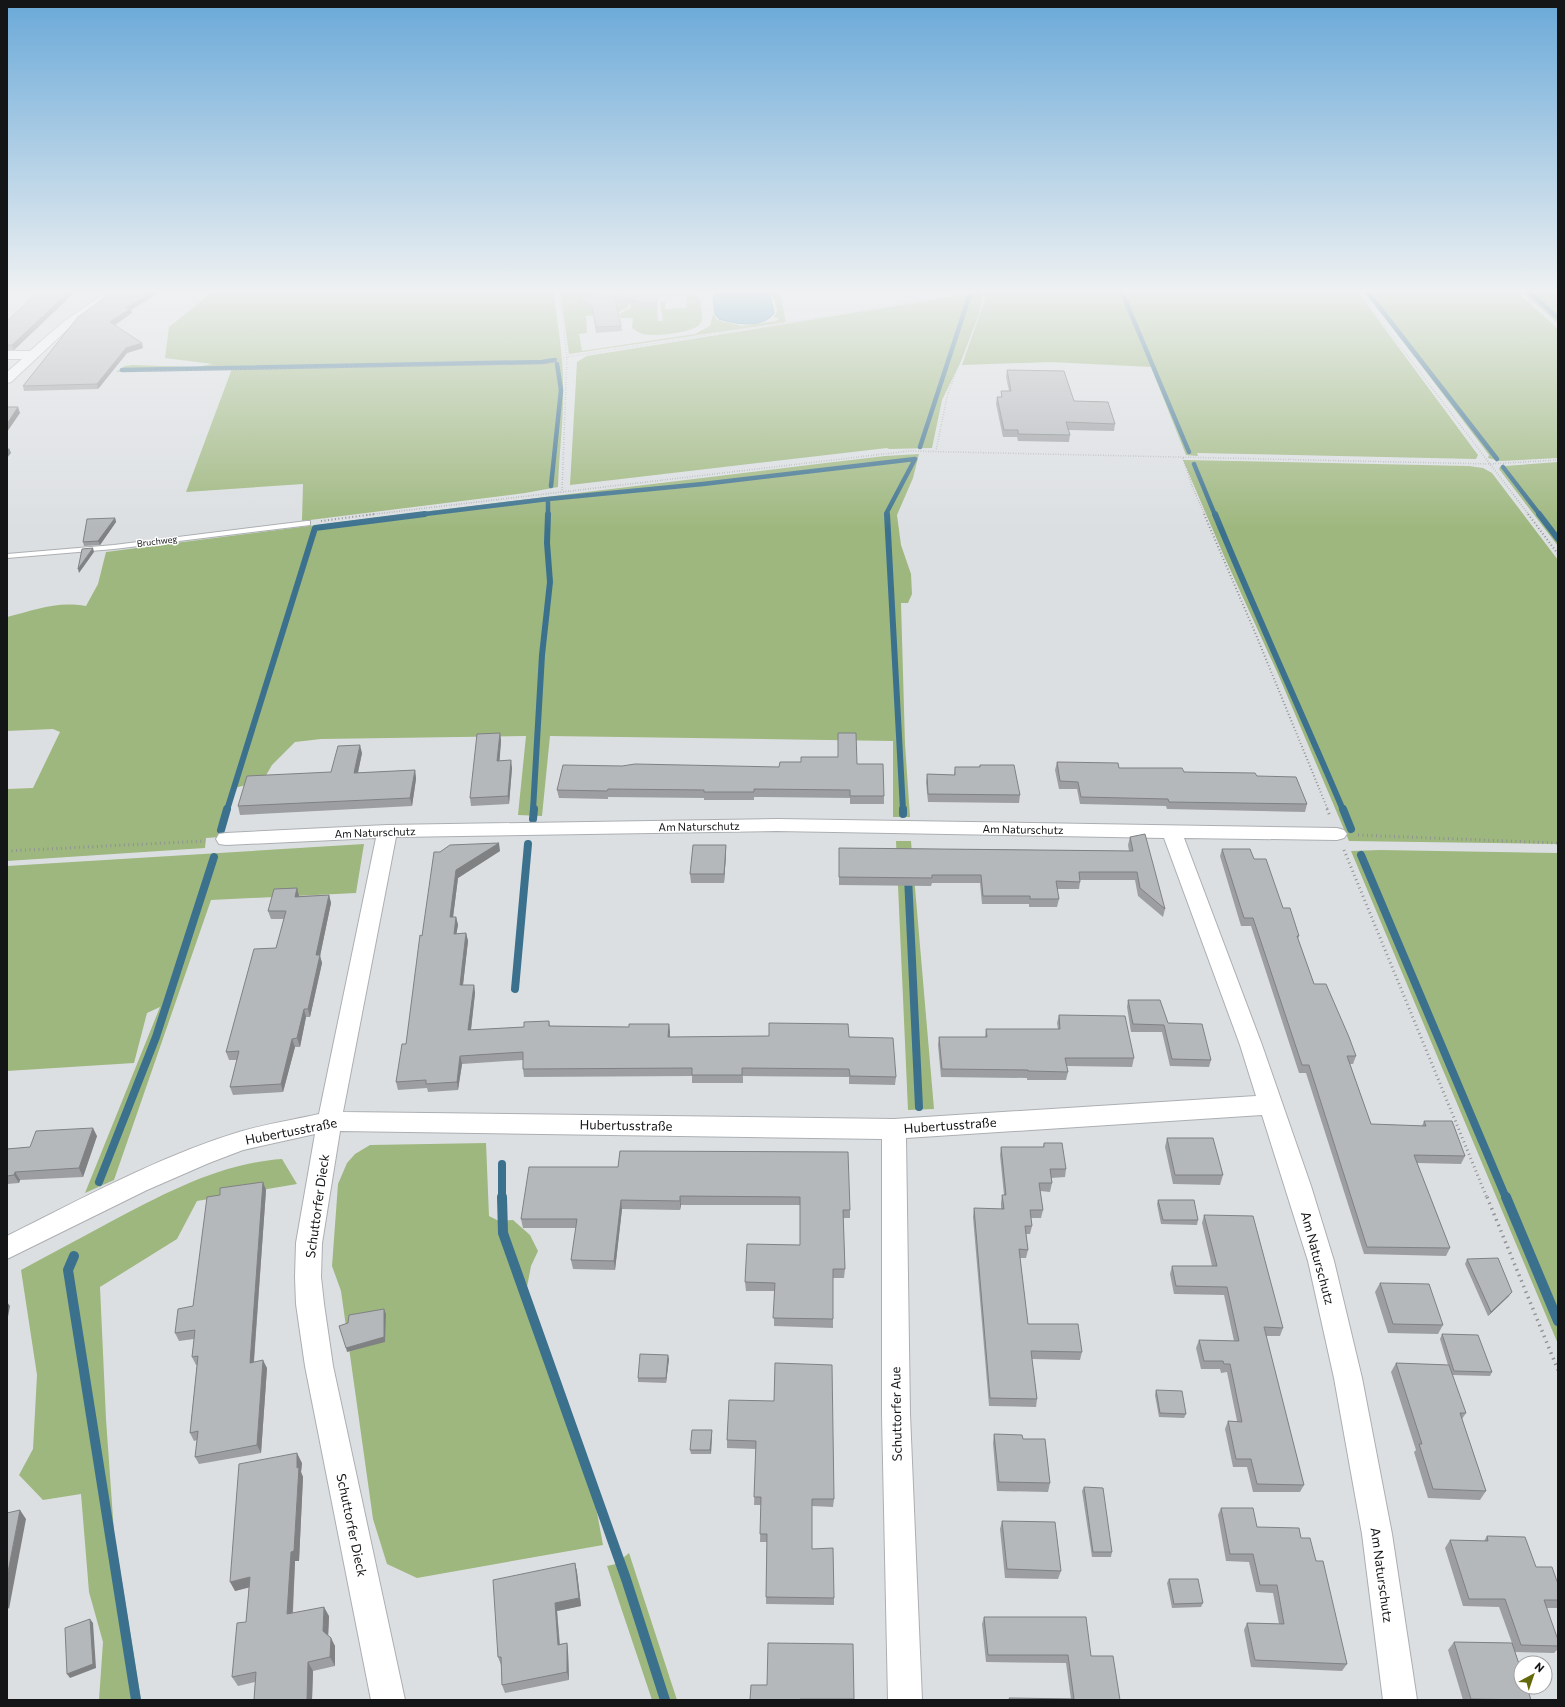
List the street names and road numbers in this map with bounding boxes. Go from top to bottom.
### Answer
street label: Bruchweg [136,533,178,549]
street label: Am Naturschutz [658,819,740,833]
street label: Am Naturschutz [982,822,1064,836]
street label: Am Naturschutz [334,824,416,840]
street label: Hubertusstraße [244,1114,338,1148]
street label: Hubertusstraße [903,1114,997,1136]
street label: Hubertusstraße [579,1116,673,1134]
street label: Schuttorfer Dieck [302,1153,332,1259]
street label: Am Naturschutz [1298,1210,1338,1306]
street label: Schuttorfer Aue [887,1366,905,1461]
street label: Schuttorfer Dieck [333,1472,371,1578]
street label: Am Naturschutz [1367,1526,1397,1624]

